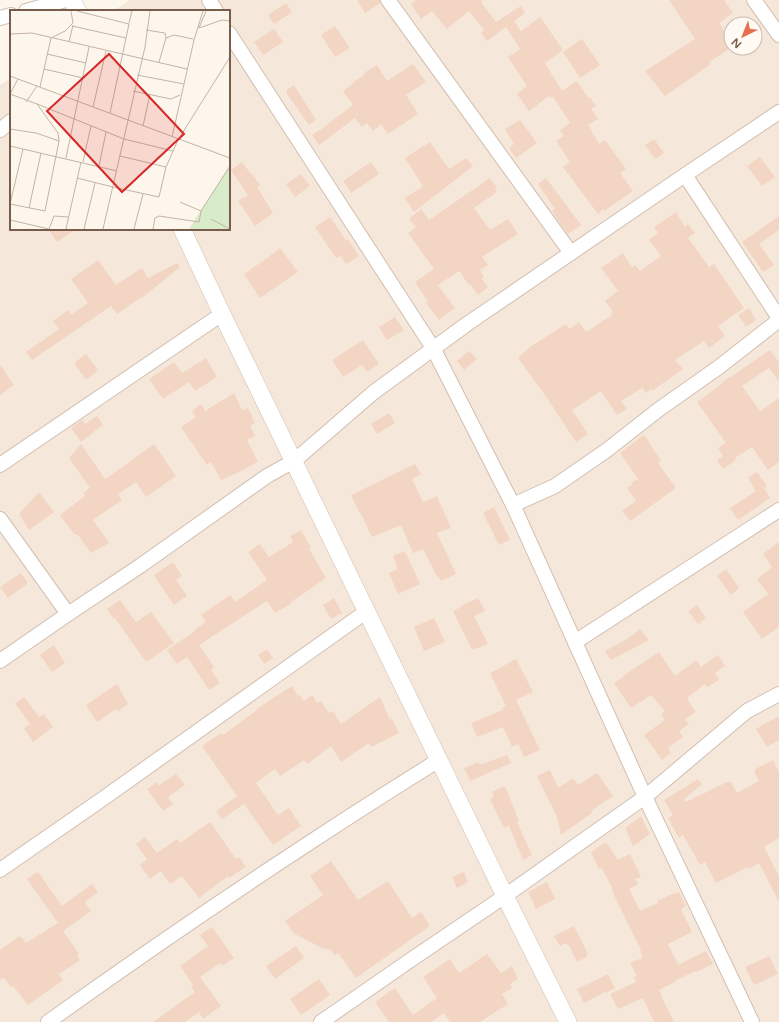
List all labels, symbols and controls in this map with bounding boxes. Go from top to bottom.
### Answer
inset map [10,10,230,230]
north arrow [723,16,763,56]
text: N [729,35,744,51]

